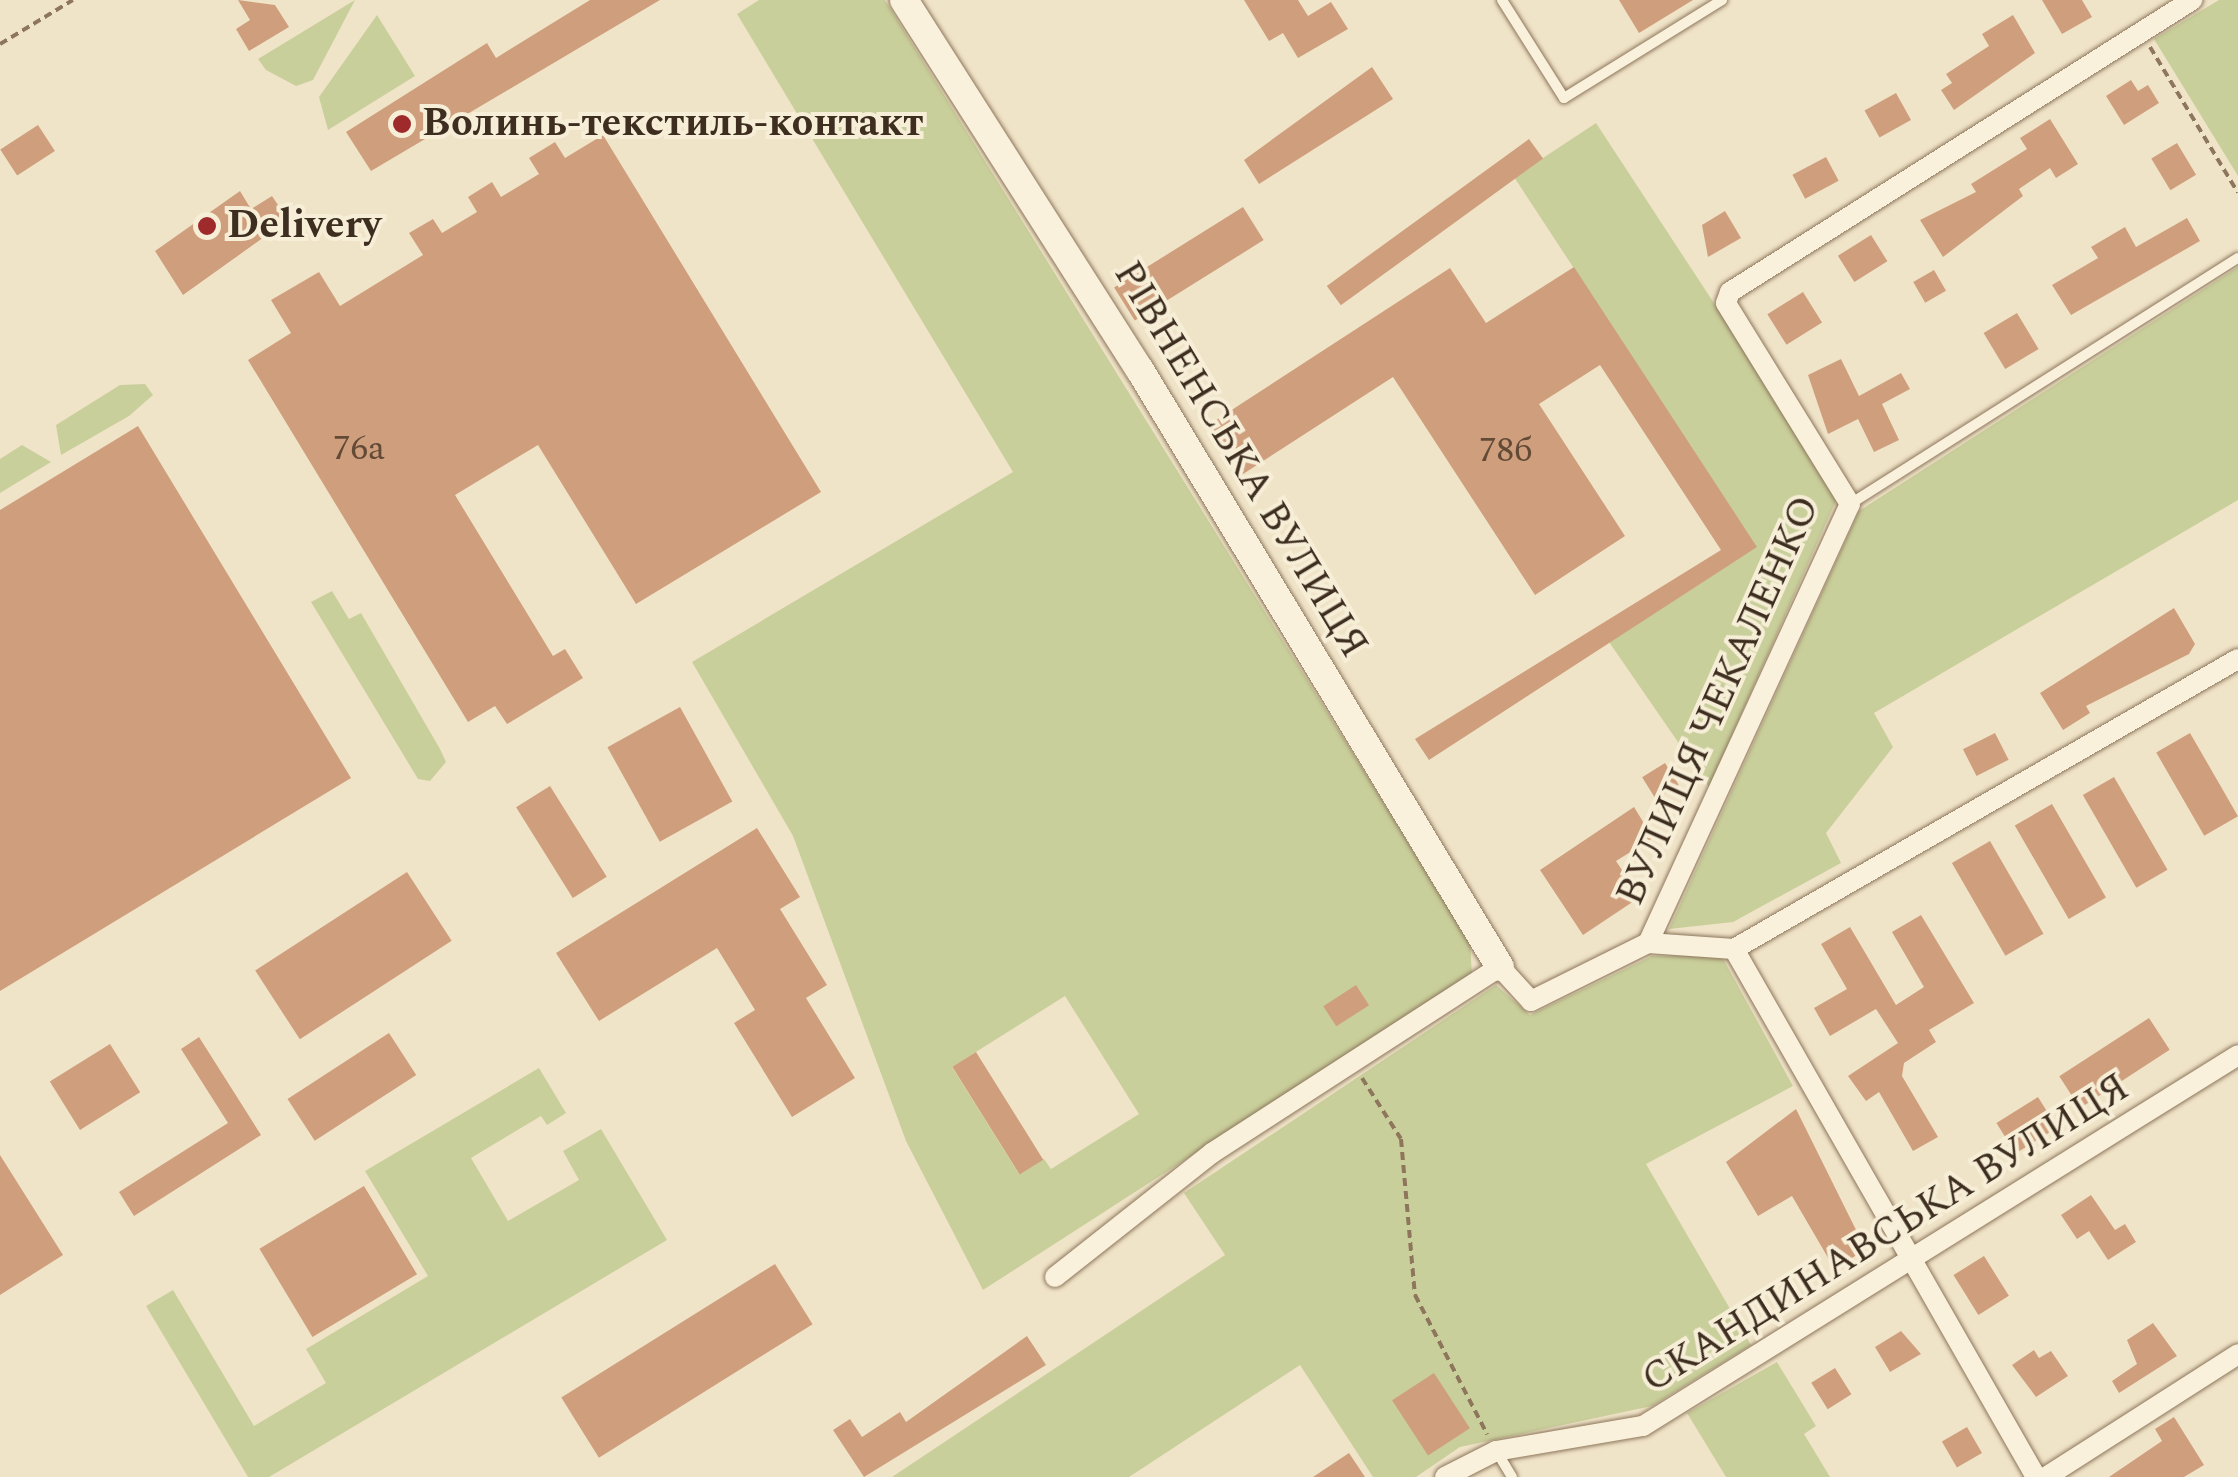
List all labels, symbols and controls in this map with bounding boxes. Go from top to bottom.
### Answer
place label: Волинь-текстиль-контакт [422,100,923,148]
marker: Волинь-текстиль-контакт [391,113,413,135]
place label: Delivery [227,202,381,250]
marker: Delivery [196,215,218,237]
street label: РІВНЕНСЬКА ВУЛИЦЯ [1103,253,1377,667]
house number: 76а [333,428,385,470]
house number: 78б [1479,430,1533,472]
street label: ВУЛИЦЯ ЧЕКАЛЕНКО [1607,489,1831,913]
street label: СКАНДИНАВСЬКА ВУЛИЦЯ [1634,1064,2138,1404]

